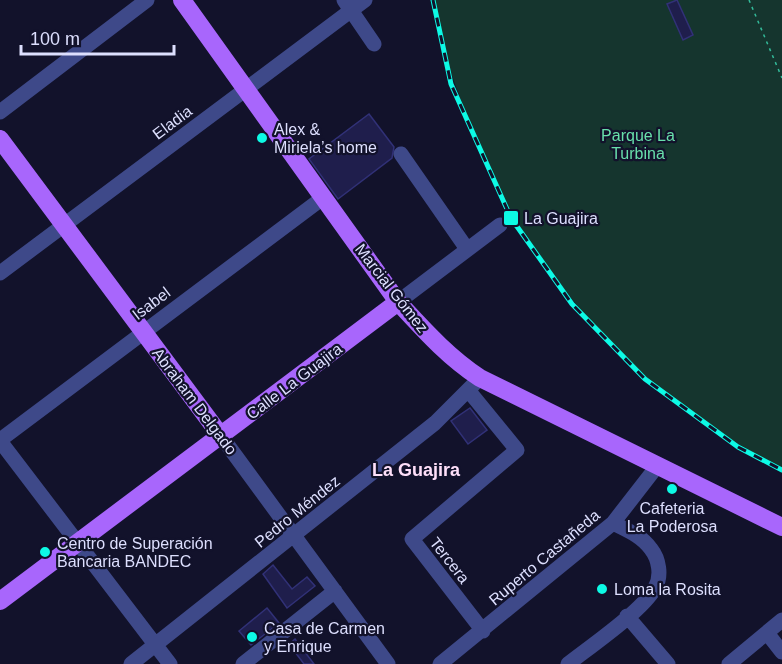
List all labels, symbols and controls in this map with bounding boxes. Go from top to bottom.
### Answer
scale bar [21,18,174,56]
text: 100 m [30,29,80,49]
street label: Eladia [149,102,195,143]
place label: Alex & Miriela’s home [274,121,377,156]
park label: Parque La Turbina [601,127,675,162]
marker: Alex & Miriela’s home [255,131,269,145]
marker: La Guajira [502,209,520,227]
place label: La Guajira [524,210,598,227]
street label: Marcial Gómez [352,241,431,336]
street label: Isabel [129,284,173,323]
street label: Calle La Guajira [243,340,345,423]
street label: Abraham Delgado [149,345,240,458]
district label: La Guajira [372,460,461,480]
street label: Pedro Méndez [252,472,343,551]
marker: Cafeteria La Poderosa [665,482,679,496]
place label: Cafeteria La Poderosa [627,500,717,535]
street label: Ruperto Castañeda [486,506,603,608]
street label: Tercera [426,534,473,587]
place label: Centro de Superación Bancaria BANDEC [57,535,213,570]
marker: Centro de Superación Bancaria BANDEC [38,545,52,559]
place label: Loma la Rosita [614,581,721,598]
marker: Loma la Rosita [595,582,609,596]
place label: Casa de Carmen y Enrique [264,620,385,655]
marker: Casa de Carmen y Enrique [245,630,259,644]

